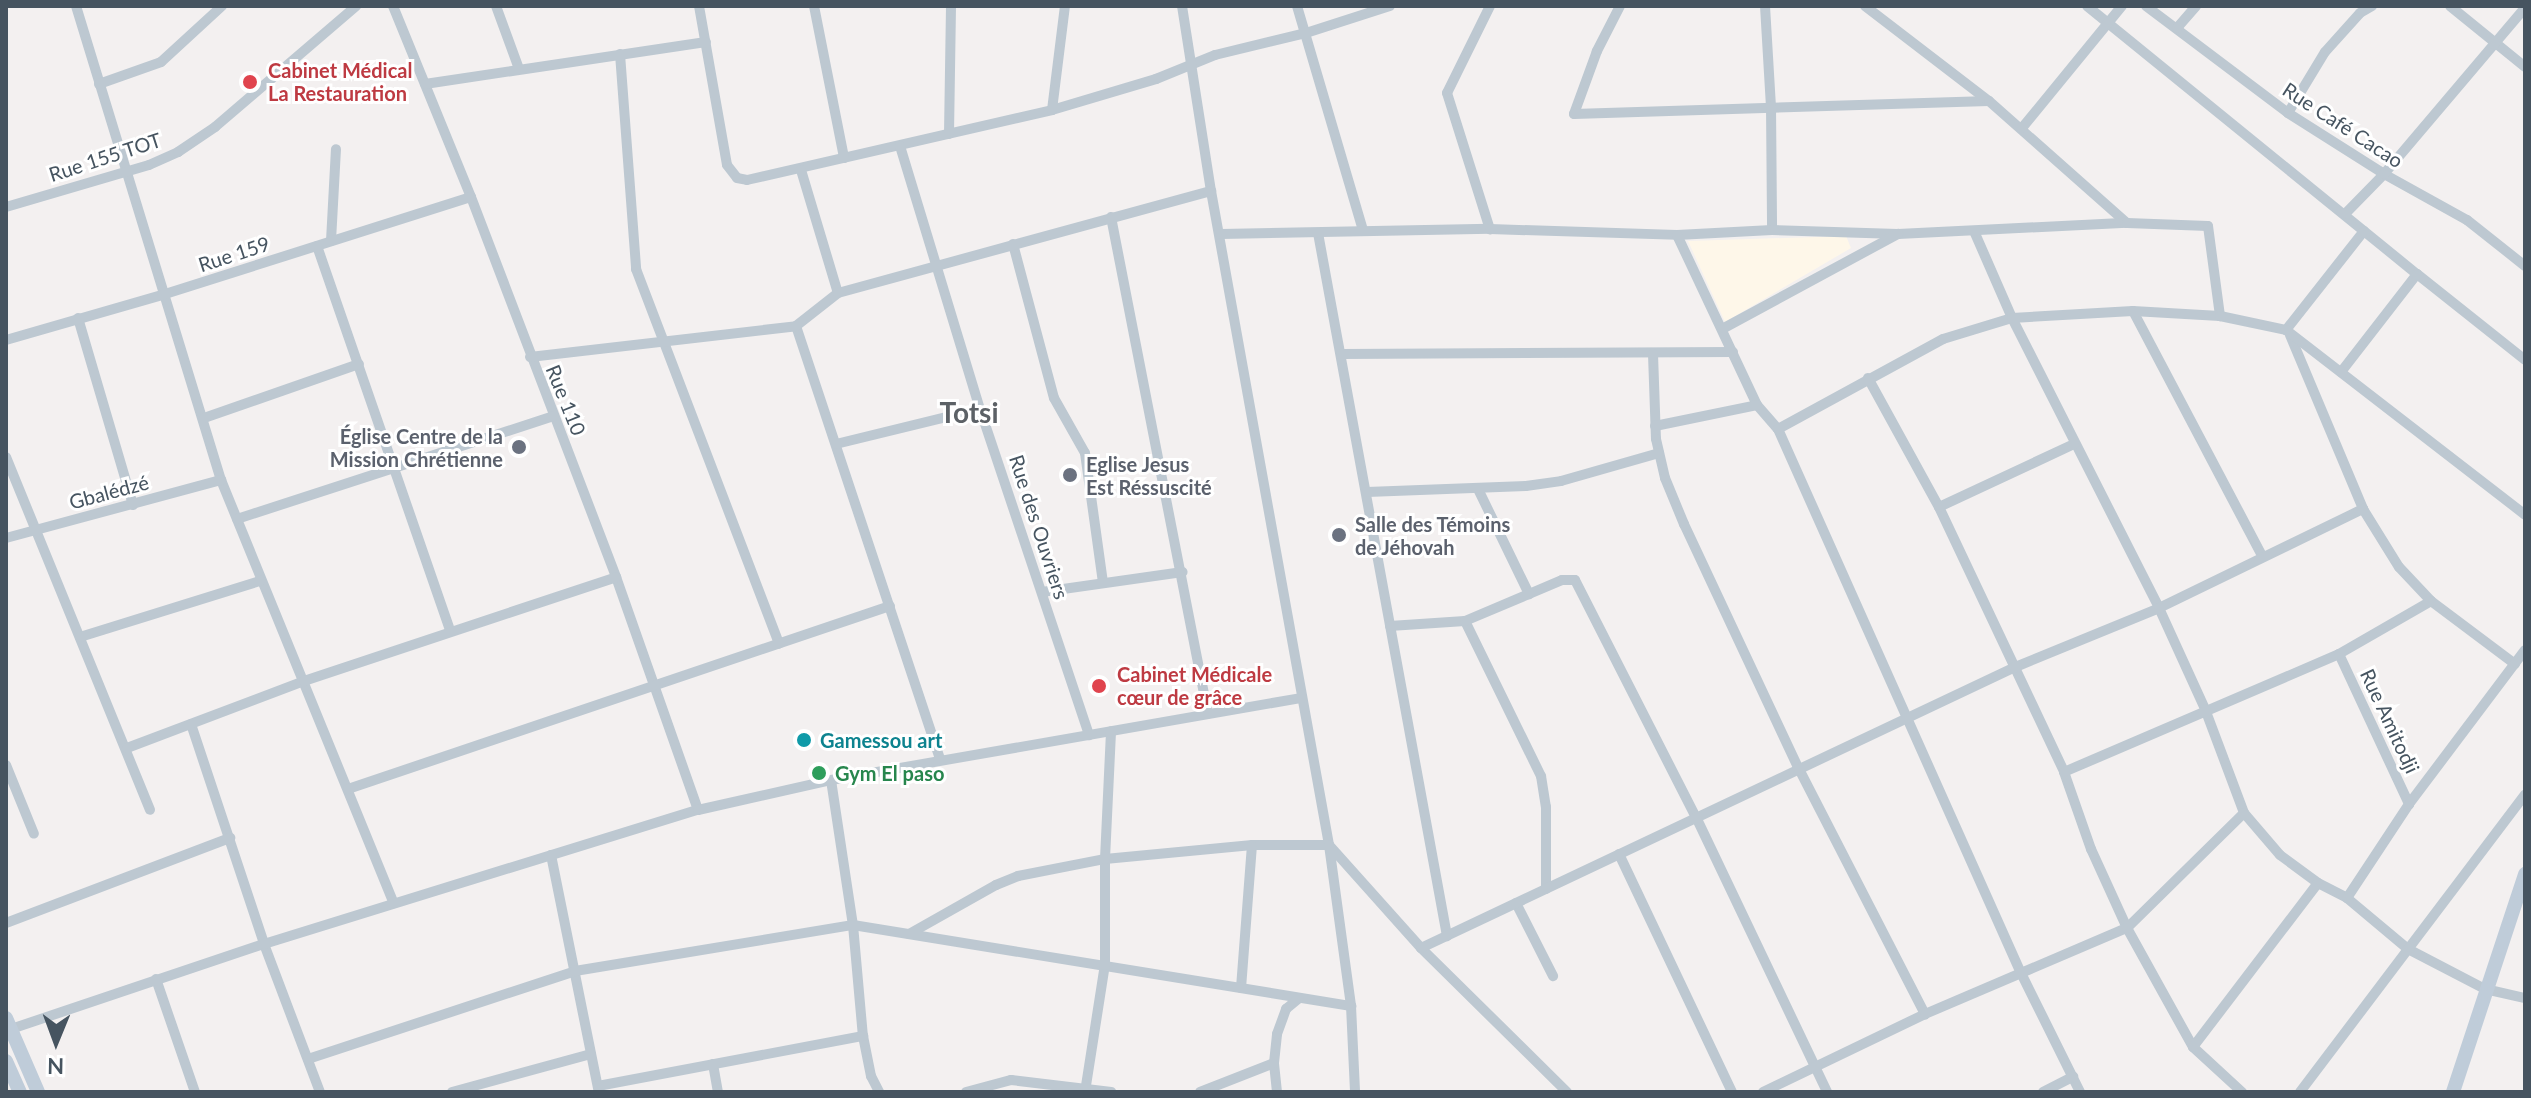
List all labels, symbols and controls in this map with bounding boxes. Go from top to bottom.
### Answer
place label: Cabinet Médical La Restauration [268,58,412,105]
marker: Cabinet Médical La Restauration [239,71,261,93]
street label: Rue Café Cacao [2278,77,2408,173]
street label: Rue 155 TOT [46,127,164,187]
street label: Rue 159 [195,231,273,277]
street label: Rue 110 [541,361,591,439]
district label: Totsi [939,395,999,429]
place label: Église Centre de la Mission Chrétienne [330,424,503,471]
marker: Église Centre de la Mission Chrétienne [510,438,528,456]
street label: Rue des Ouvriers [1004,452,1074,602]
place label: Eglise Jesus Est Réssuscité [1086,452,1212,499]
marker: Eglise Jesus Est Réssuscité [1061,466,1079,484]
street label: Gbalédzé [67,470,151,514]
place label: Salle des Témoins de Jéhovah [1355,512,1511,559]
marker: Salle des Témoins de Jéhovah [1330,526,1348,544]
place label: Cabinet Médicale cœur de grâce [1117,662,1272,709]
street label: Rue Amitodji [2355,665,2425,777]
marker: Cabinet Médicale cœur de grâce [1088,675,1110,697]
place label: Gamessou art [820,728,942,752]
marker: Gamessou art [795,731,813,749]
place label: Gym El paso [835,761,944,785]
marker: Gym El paso [810,764,828,782]
north arrow [16,1002,96,1082]
text: N [47,1053,64,1080]

